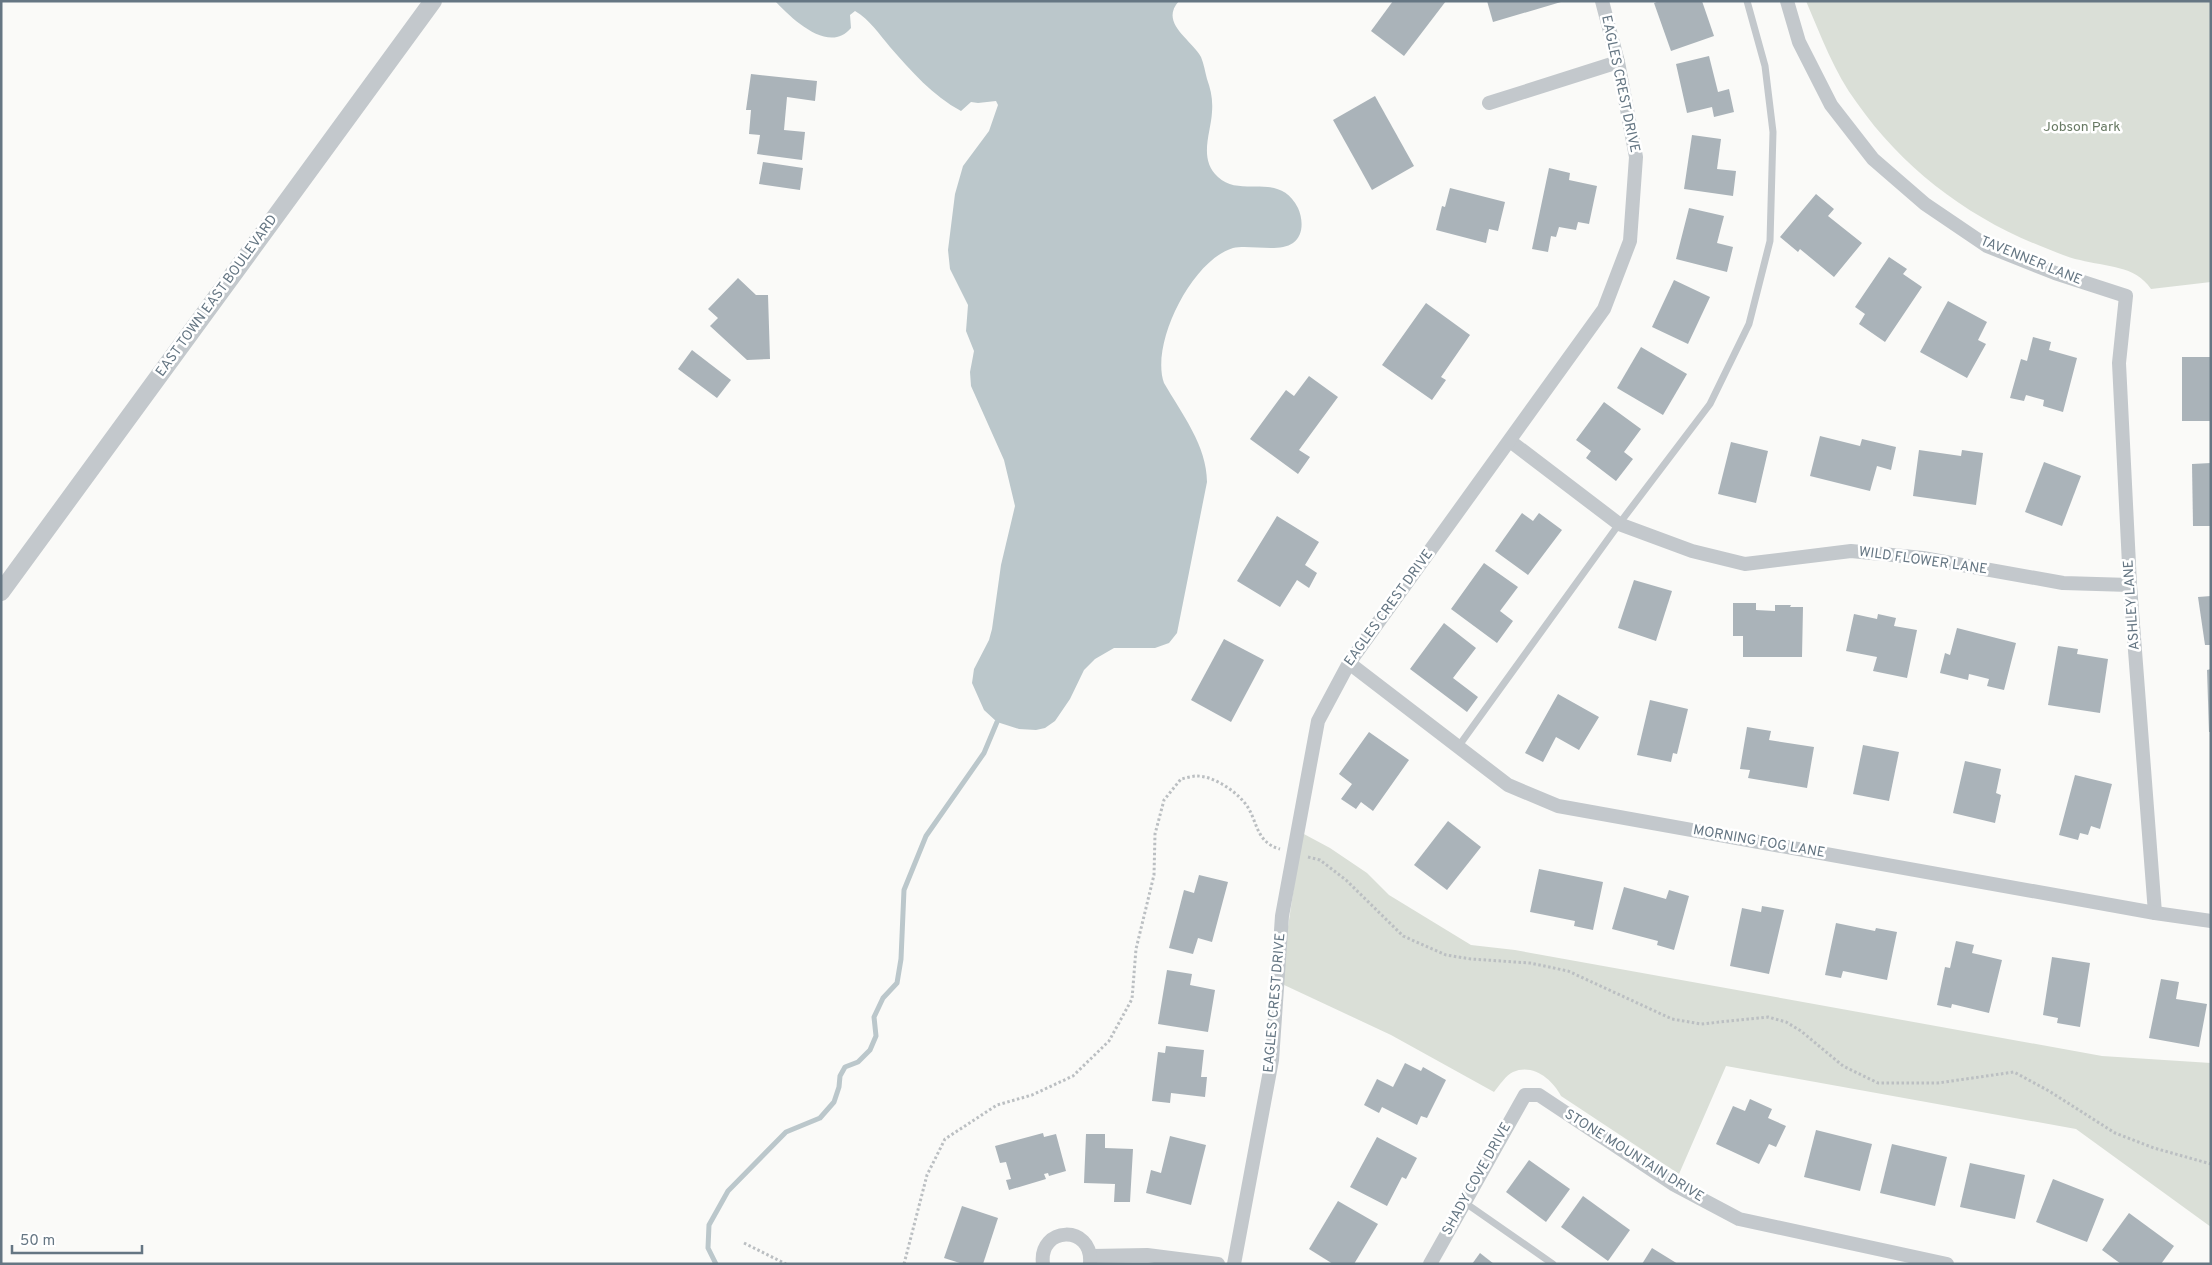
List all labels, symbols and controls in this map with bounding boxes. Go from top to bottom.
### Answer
street label: EAGLES CREST DRIVE [1597,14,1643,154]
park label: Jobson Park [2043,119,2121,136]
street label: EAST TOWN EAST BOULEVARD [153,212,281,380]
street label: TAVENNER LANE [1978,233,2084,289]
street label: WILD FLOWER LANE [1858,544,1988,578]
street label: EAGLES CREST DRIVE [1341,546,1437,670]
street label: ASHLEY LANE [2120,559,2144,651]
street label: MORNING FOG LANE [1692,822,1826,862]
street label: EAGLES CREST DRIVE [1260,932,1290,1074]
street label: STONE MOUNTAIN DRIVE [1561,1106,1707,1206]
street label: SHADY COVE DRIVE [1439,1120,1515,1238]
scale bar [12,1222,142,1254]
text: 50 m [20,1232,55,1251]

